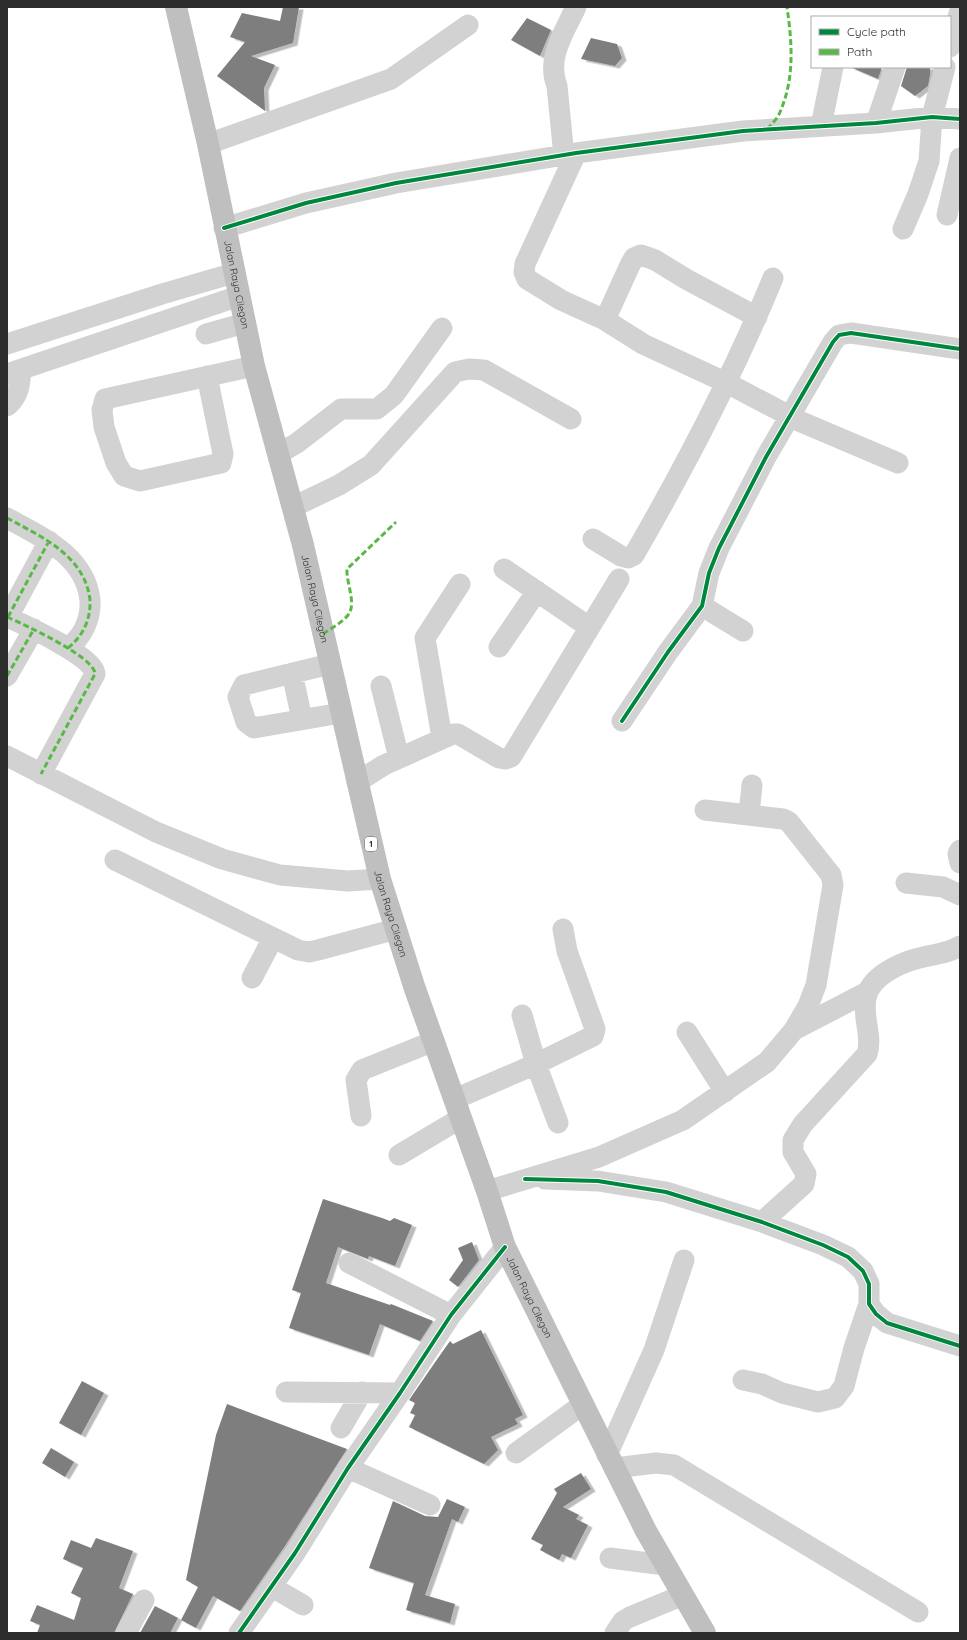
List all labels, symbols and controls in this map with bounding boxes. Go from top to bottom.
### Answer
legend [811,16,951,68]
text: Cycle path [847,24,906,39]
text: Path [847,44,872,59]
street label: Jalan Raya Cilegon [221,239,252,330]
street label: Jalan Raya Cilegon [298,553,331,644]
road number: 1 [365,837,377,851]
street label: Jalan Raya Cilegon [371,869,410,959]
street label: Jalan Raya Cilegon [503,1254,555,1340]

